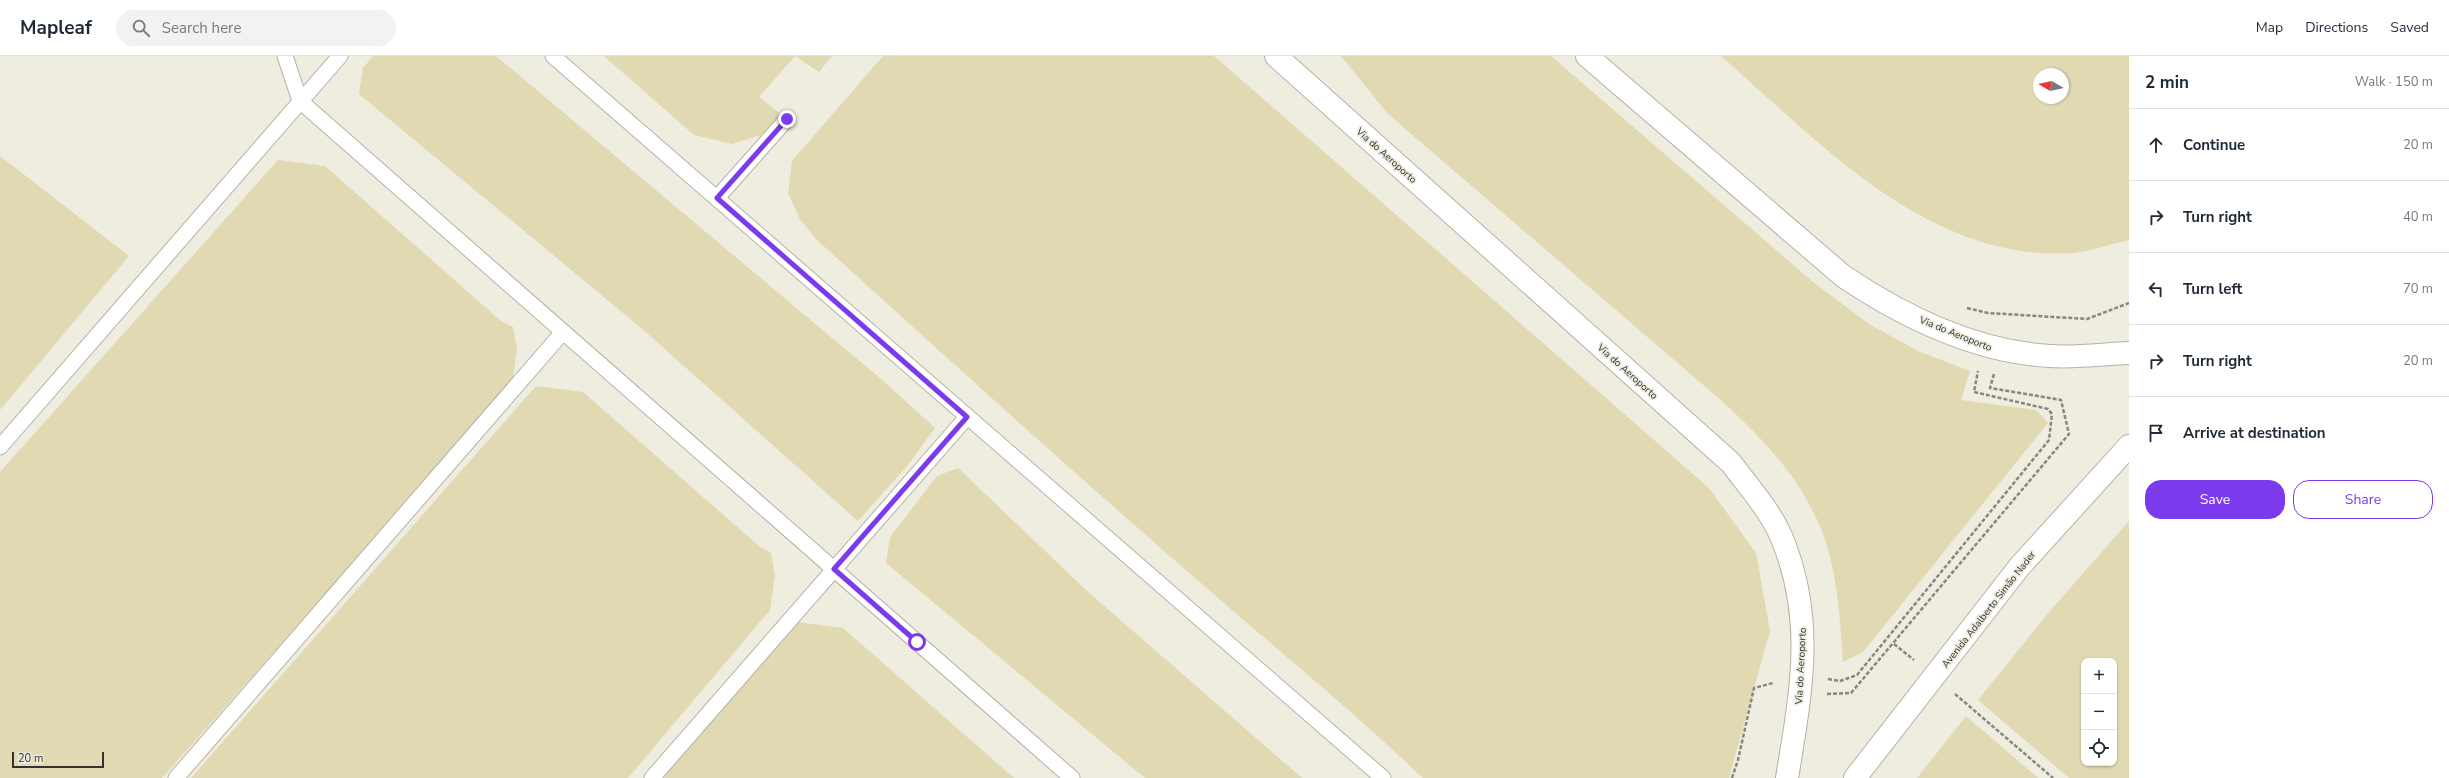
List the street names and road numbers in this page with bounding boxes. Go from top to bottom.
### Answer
street label: Via do Aeroporto [1352,124,1420,187]
street label: Via do Aeroporto [1916,313,1994,355]
street label: Via do Aeroporto [1593,340,1661,403]
street label: Avenida Adalberto Simão Nader [1939,548,2039,671]
street label: Via do Aeroporto [1792,627,1810,706]

